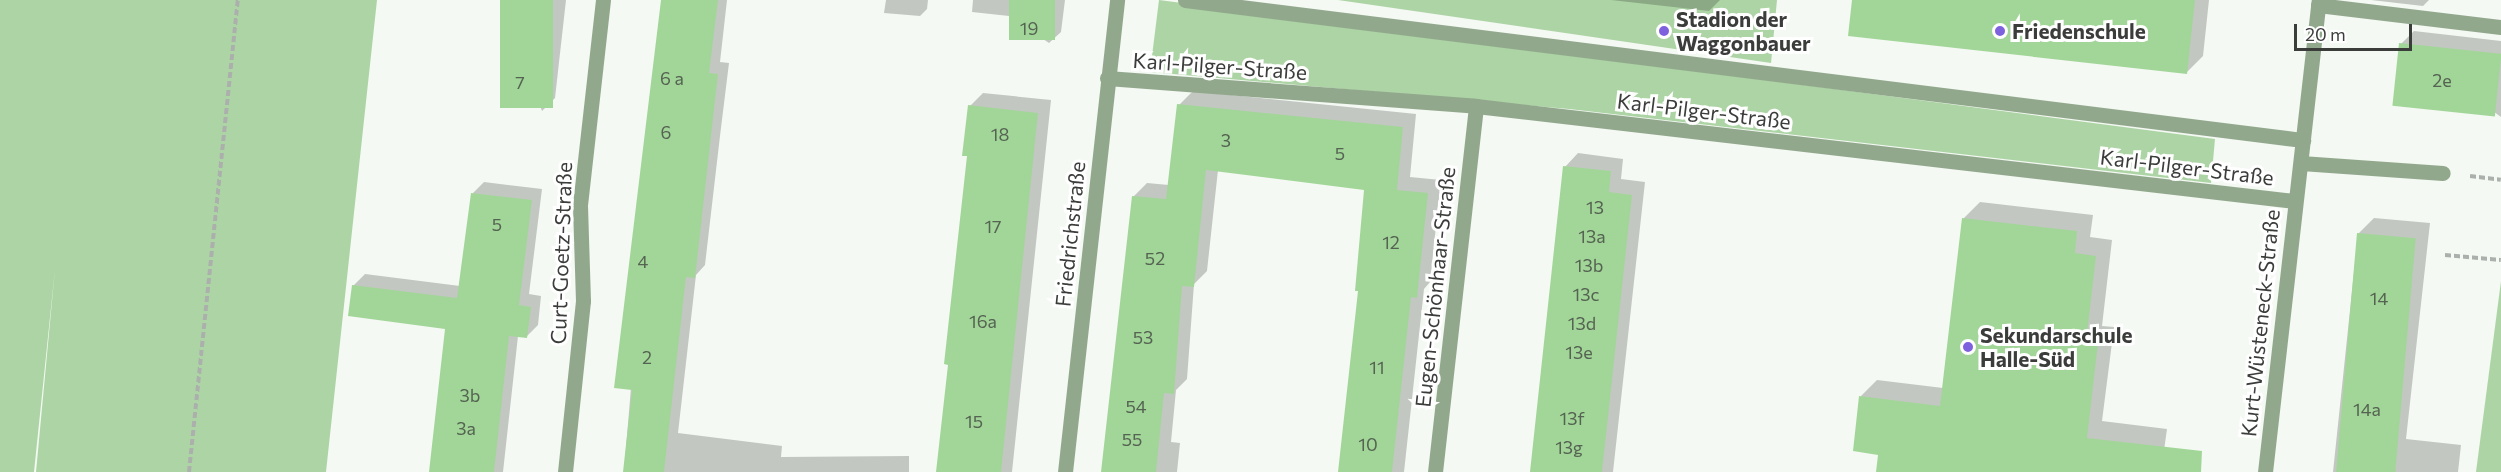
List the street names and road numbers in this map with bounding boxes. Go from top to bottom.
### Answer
street label: Karl-Pilger-Straße [1132,47,1308,85]
street label: Karl-Pilger-Straße [1616,88,1792,134]
street label: Karl-Pilger-Straße [2099,144,2275,190]
street label: Friedrichstraße [1050,160,1090,308]
street label: Curt-Goetz-Straße [545,161,577,345]
street label: Eugen-Schönhaar-Straße [1410,166,1460,408]
street label: Kurt-Wüsteneck-Straße [2236,208,2284,438]

